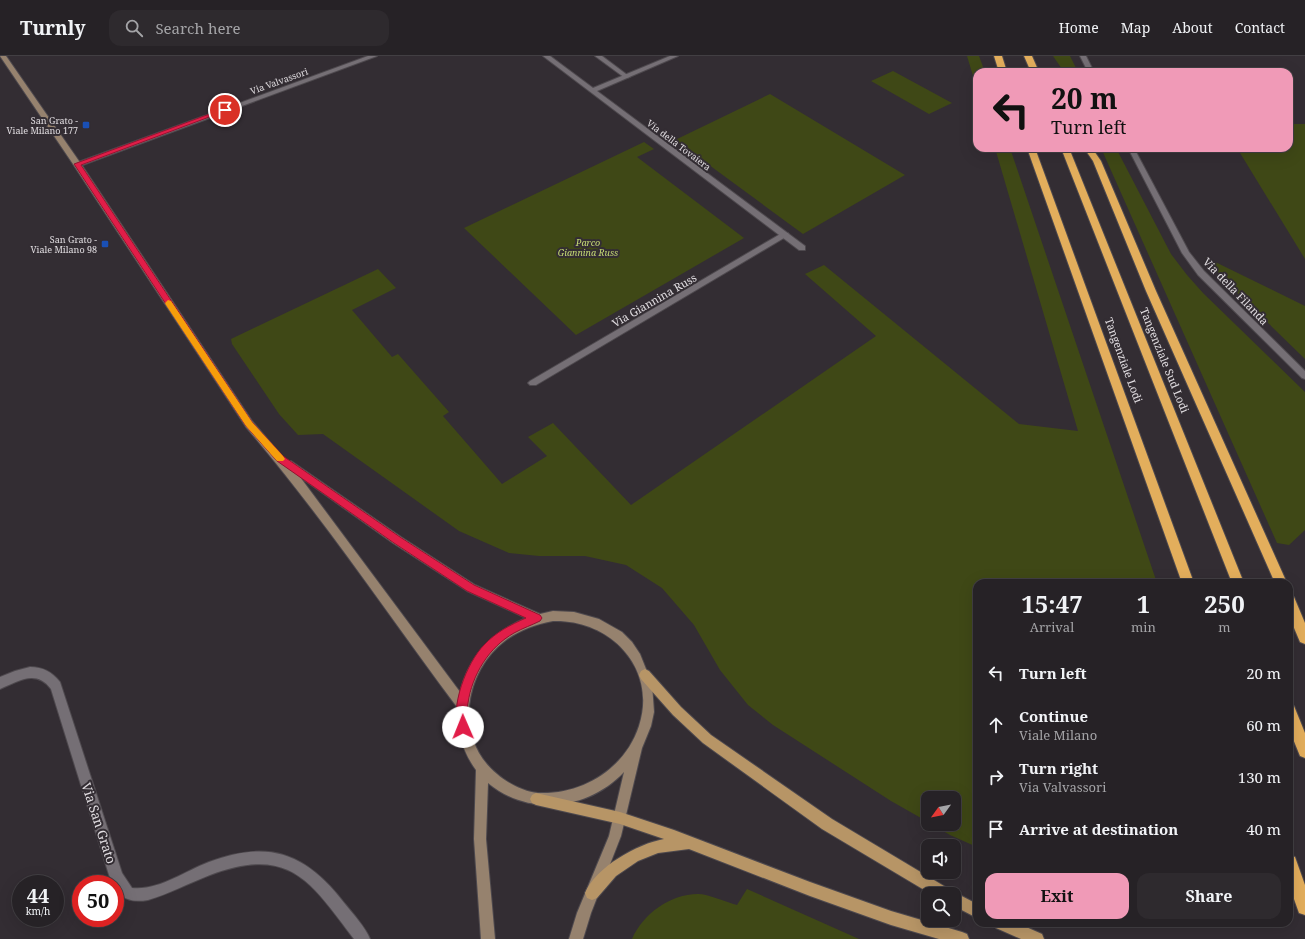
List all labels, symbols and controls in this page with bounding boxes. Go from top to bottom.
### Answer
search box [109,10,389,46]
text: Turnly [20,15,85,41]
icon: search [123,17,145,39]
text: Search here [155,18,241,38]
text: Home [1059,18,1099,37]
text: Map [1121,18,1150,37]
text: About [1172,18,1213,37]
text: Contact [1235,18,1285,37]
street label: Via Valvassori [248,65,310,97]
text: 20 m [1051,79,1118,117]
icon: left [985,84,1037,136]
pin [208,93,242,127]
icon: arrive [214,99,236,121]
place label: San Grato - Viale Milano 177 [6,114,78,137]
text: Turn left [1051,115,1126,139]
street label: Via della Tovaiera [644,117,714,173]
marker: San Grato - Viale Milano 177 [81,120,91,130]
place label: San Grato - Viale Milano 98 [30,233,97,256]
park label: Parco Giannina Russ [558,236,618,259]
marker: San Grato - Viale Milano 98 [100,239,110,249]
street label: Via della Filanda [1200,254,1272,328]
street label: Via Giannina Russ [609,270,699,330]
street label: Tangenziale Sud Lodi [1137,305,1193,415]
street label: Tangenziale Lodi [1102,315,1147,405]
text: 15:47 [1021,587,1083,620]
text: 1 [1137,587,1150,620]
text: 250 [1204,587,1245,620]
text: Arrival [1030,618,1074,636]
text: min [1131,618,1156,636]
text: m [1218,618,1231,636]
icon: left [985,662,1007,684]
text: Turn left [1019,663,1087,683]
text: 20 m [1246,663,1281,683]
position arrow [442,706,484,748]
text: Continue [1019,706,1088,726]
icon: ahead [985,714,1007,736]
text: 60 m [1246,715,1281,735]
text: Viale Milano [1019,726,1097,744]
text: Turn right [1019,758,1098,778]
icon: right [985,766,1007,788]
text: 130 m [1238,767,1281,787]
text: Via Valvassori [1019,778,1106,796]
street label: Via San Grato [77,780,121,866]
north arrow [921,791,961,831]
map controls [921,791,961,927]
icon: arrive [985,818,1007,840]
text: Arrive at destination [1019,819,1178,839]
text: 40 m [1246,819,1281,839]
button: sound [921,839,961,879]
button: Exit [985,873,1129,919]
button: Share [1137,873,1281,919]
speed limit sign: 50 [72,875,124,927]
text: 44 [27,882,49,909]
button: search [921,887,961,927]
text: km/h [26,904,50,918]

